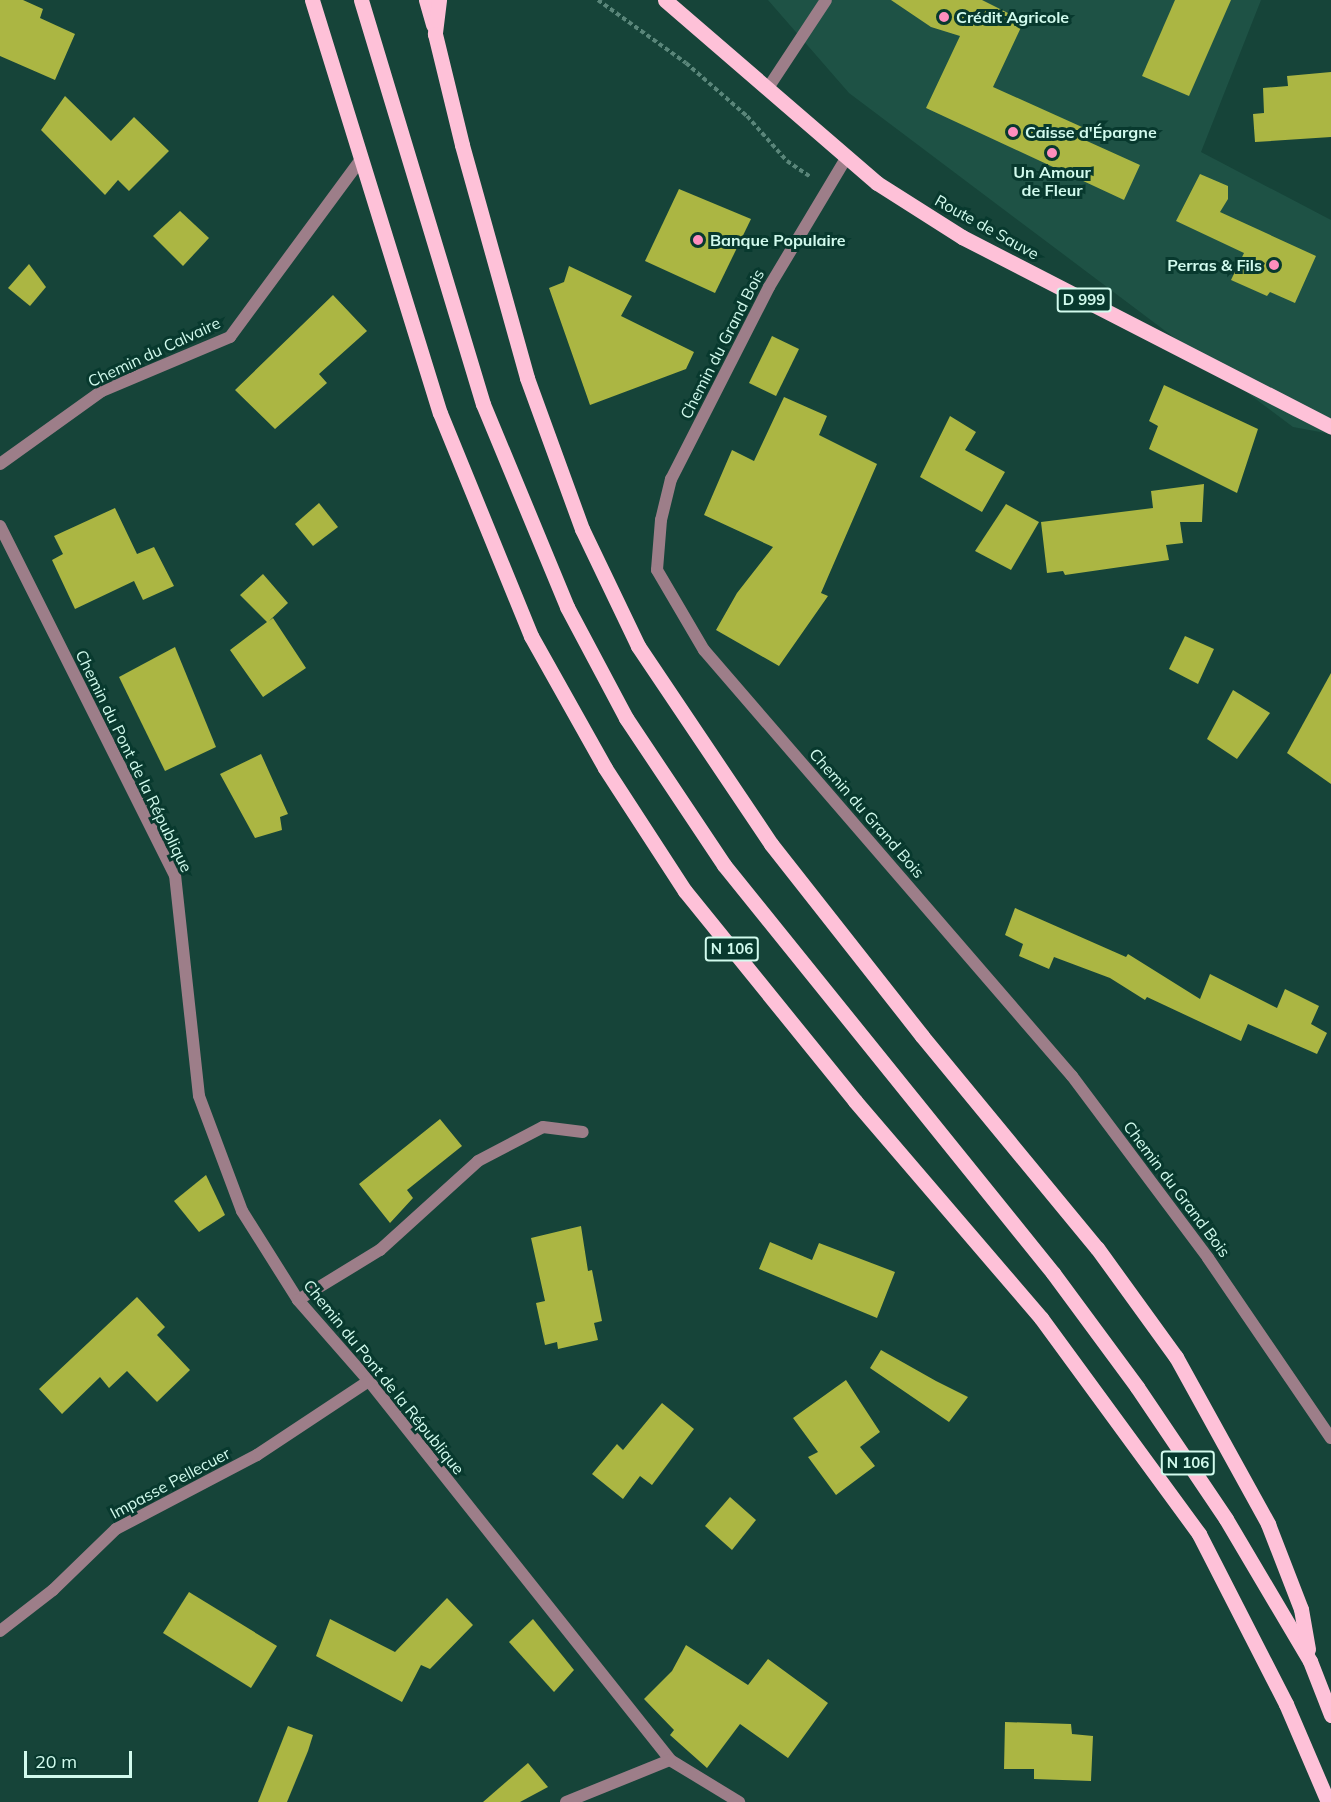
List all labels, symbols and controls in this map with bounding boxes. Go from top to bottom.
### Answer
place label: Crédit Agricole [956,7,1069,27]
marker: Crédit Agricole [937,10,951,24]
place label: Caisse d'Épargne [1025,122,1157,142]
marker: Caisse d'Épargne [1006,125,1020,139]
marker: Un Amour de Fleur [1045,146,1059,160]
place label: Un Amour de Fleur [1013,162,1091,200]
street label: Route de Sauve [932,190,1042,264]
place label: Banque Populaire [710,230,846,250]
marker: Banque Populaire [691,233,705,247]
place label: Perras & Fils [1167,255,1262,275]
marker: Perras & Fils [1267,258,1281,272]
street label: Chemin du Grand Bois [676,266,768,422]
road number: D 999 [1056,288,1112,312]
street label: Chemin du Calvaire [85,313,223,391]
street label: Chemin du Pont de la République [72,647,196,875]
street label: Chemin du Grand Bois [806,744,928,882]
road number: N 106 [704,937,760,961]
street label: Chemin du Grand Bois [1120,1117,1234,1261]
street label: Chemin du Pont de la République [299,1276,469,1478]
street label: Impasse Pellecuer [107,1443,233,1523]
road number: N 106 [1160,1451,1216,1475]
scale bar [27,1739,135,1777]
text: 20 m [35,1750,77,1773]

